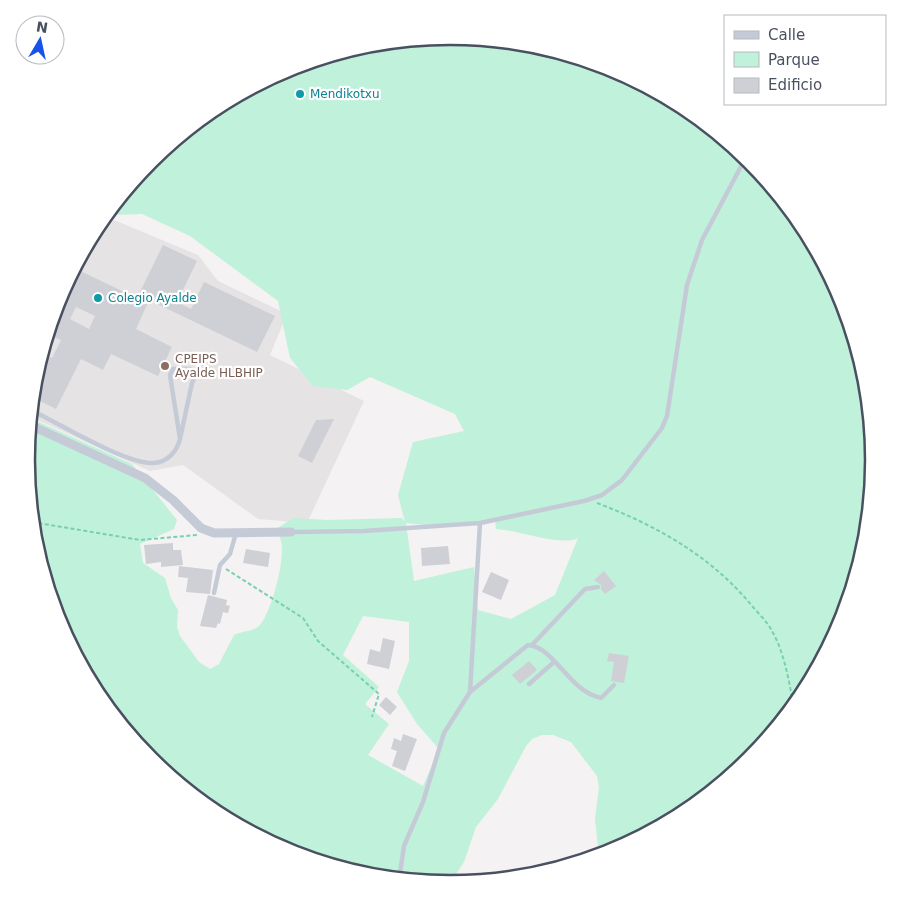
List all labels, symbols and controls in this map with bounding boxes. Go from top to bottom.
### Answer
north arrow [15,15,65,65]
legend [724,15,886,105]
text: N [35,18,49,36]
text: Calle [768,26,805,44]
text: Parque [768,51,820,69]
text: Edificio [768,76,822,94]
place label: Mendikotxu [310,87,380,101]
marker: Mendikotxu [294,88,306,100]
place label: Colegio Ayalde [108,291,197,305]
marker: Colegio Ayalde [92,292,104,304]
place label: CPEIPS Ayalde HLBHIP [175,352,263,380]
marker: CPEIPS Ayalde HLBHIP [159,360,171,372]

